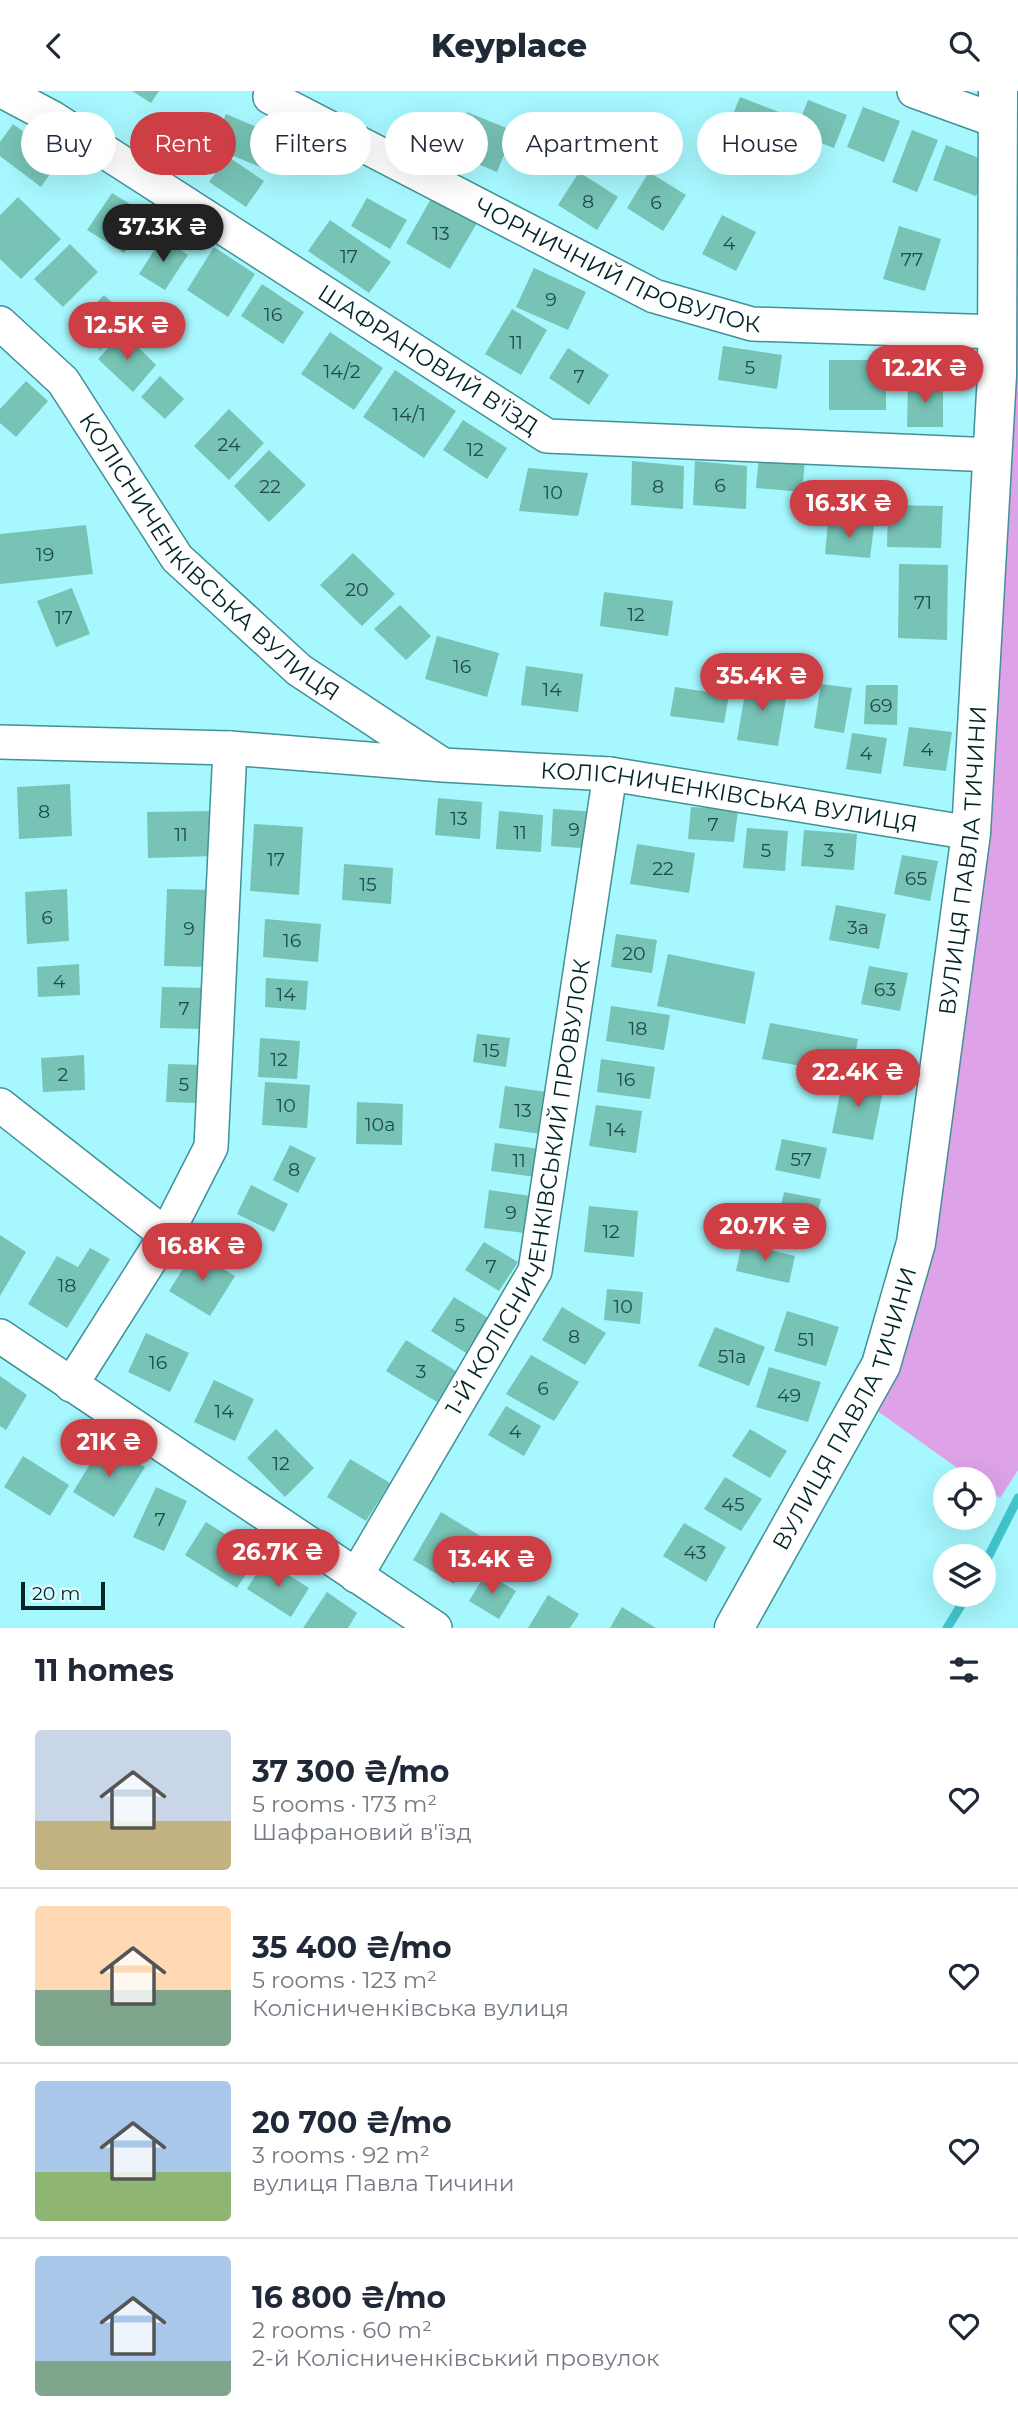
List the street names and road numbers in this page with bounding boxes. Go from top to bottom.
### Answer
street label: ЧОРНИЧНИЙ ПРОВУЛОК [470,192,761,338]
street label: ШАФРАНОВИЙ В'ЇЗД [313,279,544,441]
street label: КОЛІСНИЧЕНКІВСЬКА ВУЛИЦЯ [73,408,345,707]
street label: ВУЛИЦЯ ПАВЛА ТИЧИНИ [933,705,992,1017]
street label: КОЛІСНИЧЕНКІВСЬКА ВУЛИЦЯ [540,756,920,838]
street label: 1-Й КОЛІСНИЧЕНКІВСЬКИЙ ПРОВУЛОК [440,957,596,1420]
street label: ВУЛИЦЯ ПАВЛА ТИЧИНИ [766,1264,922,1555]

